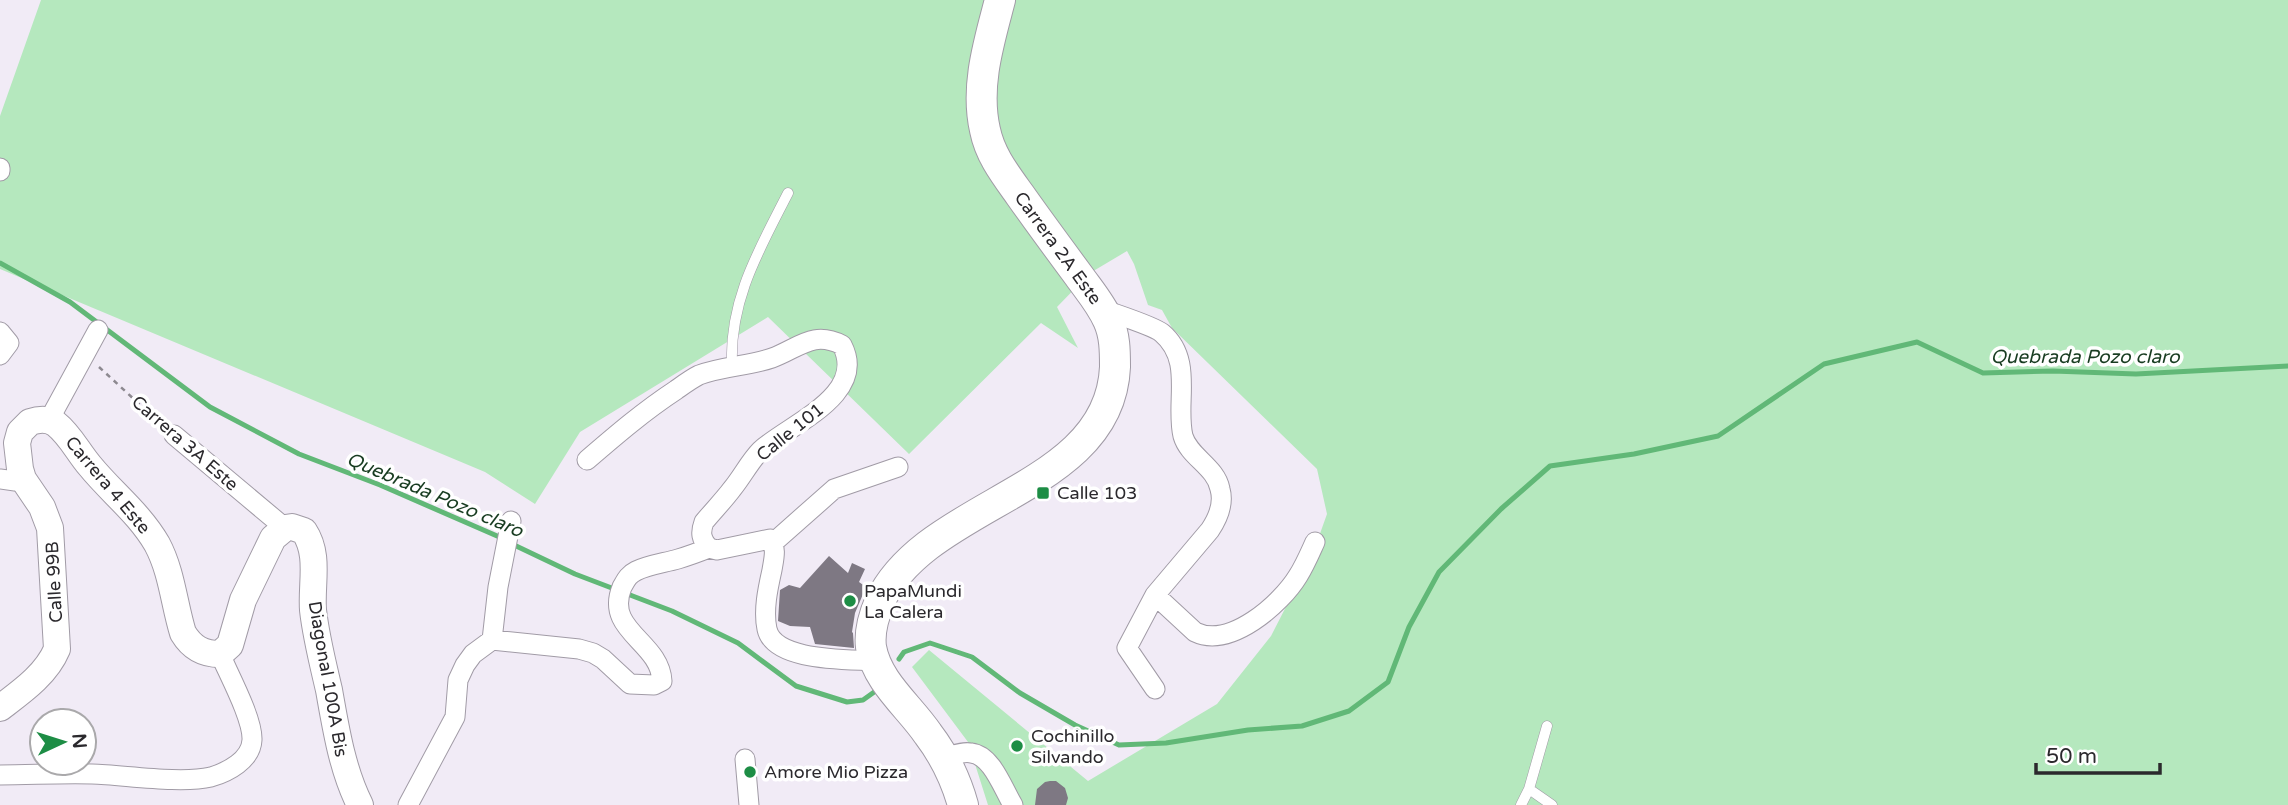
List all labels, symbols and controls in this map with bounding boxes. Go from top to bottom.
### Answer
street label: Carrera 2A Este [1010,187,1106,309]
water label: Quebrada Pozo claro [1990,346,2181,368]
street label: Carrera 3A Este [127,391,243,495]
street label: Calle 101 [752,398,828,466]
street label: Carrera 4 Este [61,432,155,538]
water label: Quebrada Pozo claro [343,448,527,543]
place label: Calle 103 [1057,482,1137,504]
marker: Calle 103 [1035,485,1051,501]
street label: Calle 99B [41,541,67,623]
place label: PapaMundi La Calera [864,580,962,623]
marker: PapaMundi La Calera [842,593,858,609]
street label: Diagonal 100A Bis [303,599,353,759]
north arrow [28,707,98,777]
place label: Cochinillo Silvando [1031,725,1115,768]
scale bar [2036,732,2160,776]
text: N [67,733,90,749]
marker: Cochinillo Silvando [1009,738,1025,754]
text: 50 m [2046,744,2097,769]
place label: Amore Mio Pizza [764,761,908,783]
marker: Amore Mio Pizza [742,764,758,780]

